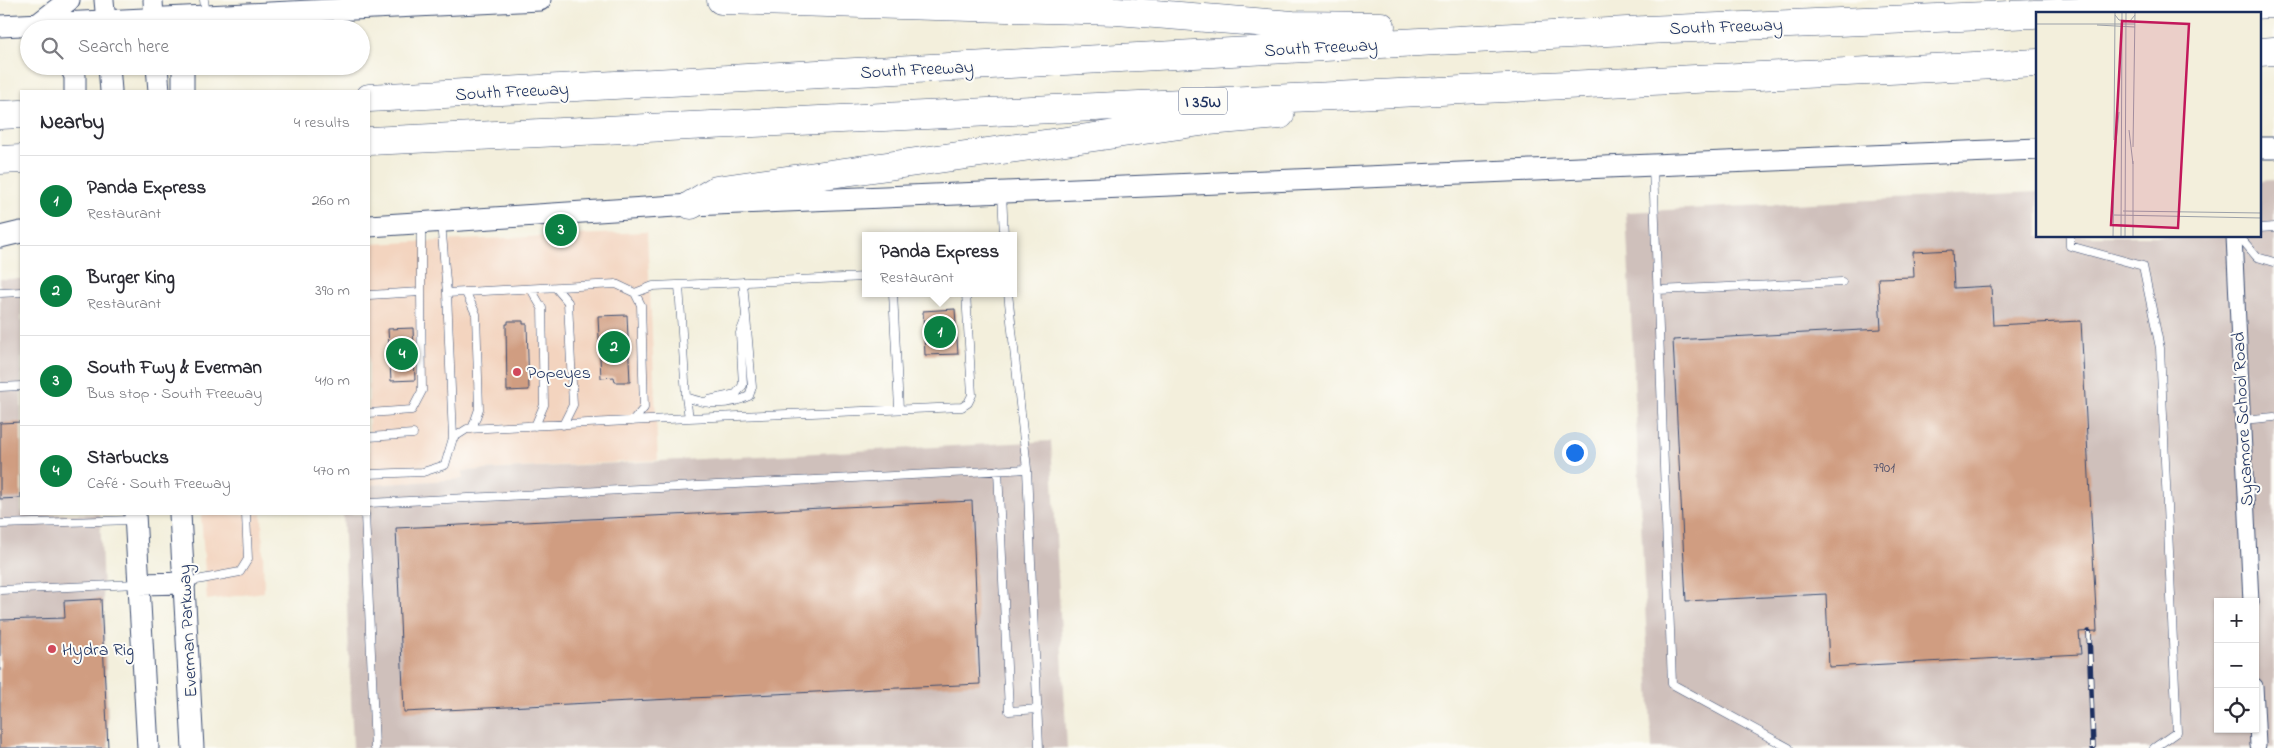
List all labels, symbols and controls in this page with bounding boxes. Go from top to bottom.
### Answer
inset map [2036,12,2262,238]
street label: South Freeway [1669,13,1783,43]
search box [20,20,370,75]
street label: South Freeway [1264,33,1379,65]
icon: search [38,34,66,62]
text: Search here [78,34,169,61]
street label: South Freeway [860,55,975,87]
street label: South Freeway [455,77,570,109]
road number: I 35W [1179,88,1227,114]
text: Nearby [40,108,104,138]
text: 4 results [294,111,350,135]
text: Panda Express [87,175,206,202]
text: 1 [53,189,59,213]
text: 260 m [312,189,350,213]
text: Restaurant [87,202,161,226]
pin: 3 [545,211,577,249]
popup [862,232,1017,297]
text: Panda Express [880,239,999,266]
text: Burger King [87,265,175,292]
text: Restaurant [880,266,954,290]
text: 2 [52,279,60,303]
text: 390 m [315,279,350,303]
text: Restaurant [87,292,161,316]
pin: 1 [924,313,956,351]
pin: 2 [598,328,630,366]
street label: Sycamore School Road [2226,331,2262,507]
pin: 4 [386,335,418,373]
text: South Fwy & Everman [87,355,262,382]
place label: Popeyes [527,361,591,387]
marker: Popeyes [511,366,523,378]
text: 3 [53,369,59,393]
text: 410 m [315,369,350,393]
text: Bus stop · South Freeway [87,382,262,406]
your location [1562,440,1588,466]
text: Starbucks [87,445,169,472]
house number: 7901 [1873,457,1895,479]
text: 4 [53,459,59,483]
text: 470 m [313,459,350,483]
text: Café · South Freeway [87,472,231,496]
street label: Everman Parkway [173,564,205,698]
map controls [2214,598,2259,733]
button: + [2214,598,2259,643]
place label: Hydra Rig [62,638,134,665]
marker: Hydra Rig [46,643,58,655]
button: − [2214,643,2259,688]
button: locate [2214,688,2259,733]

